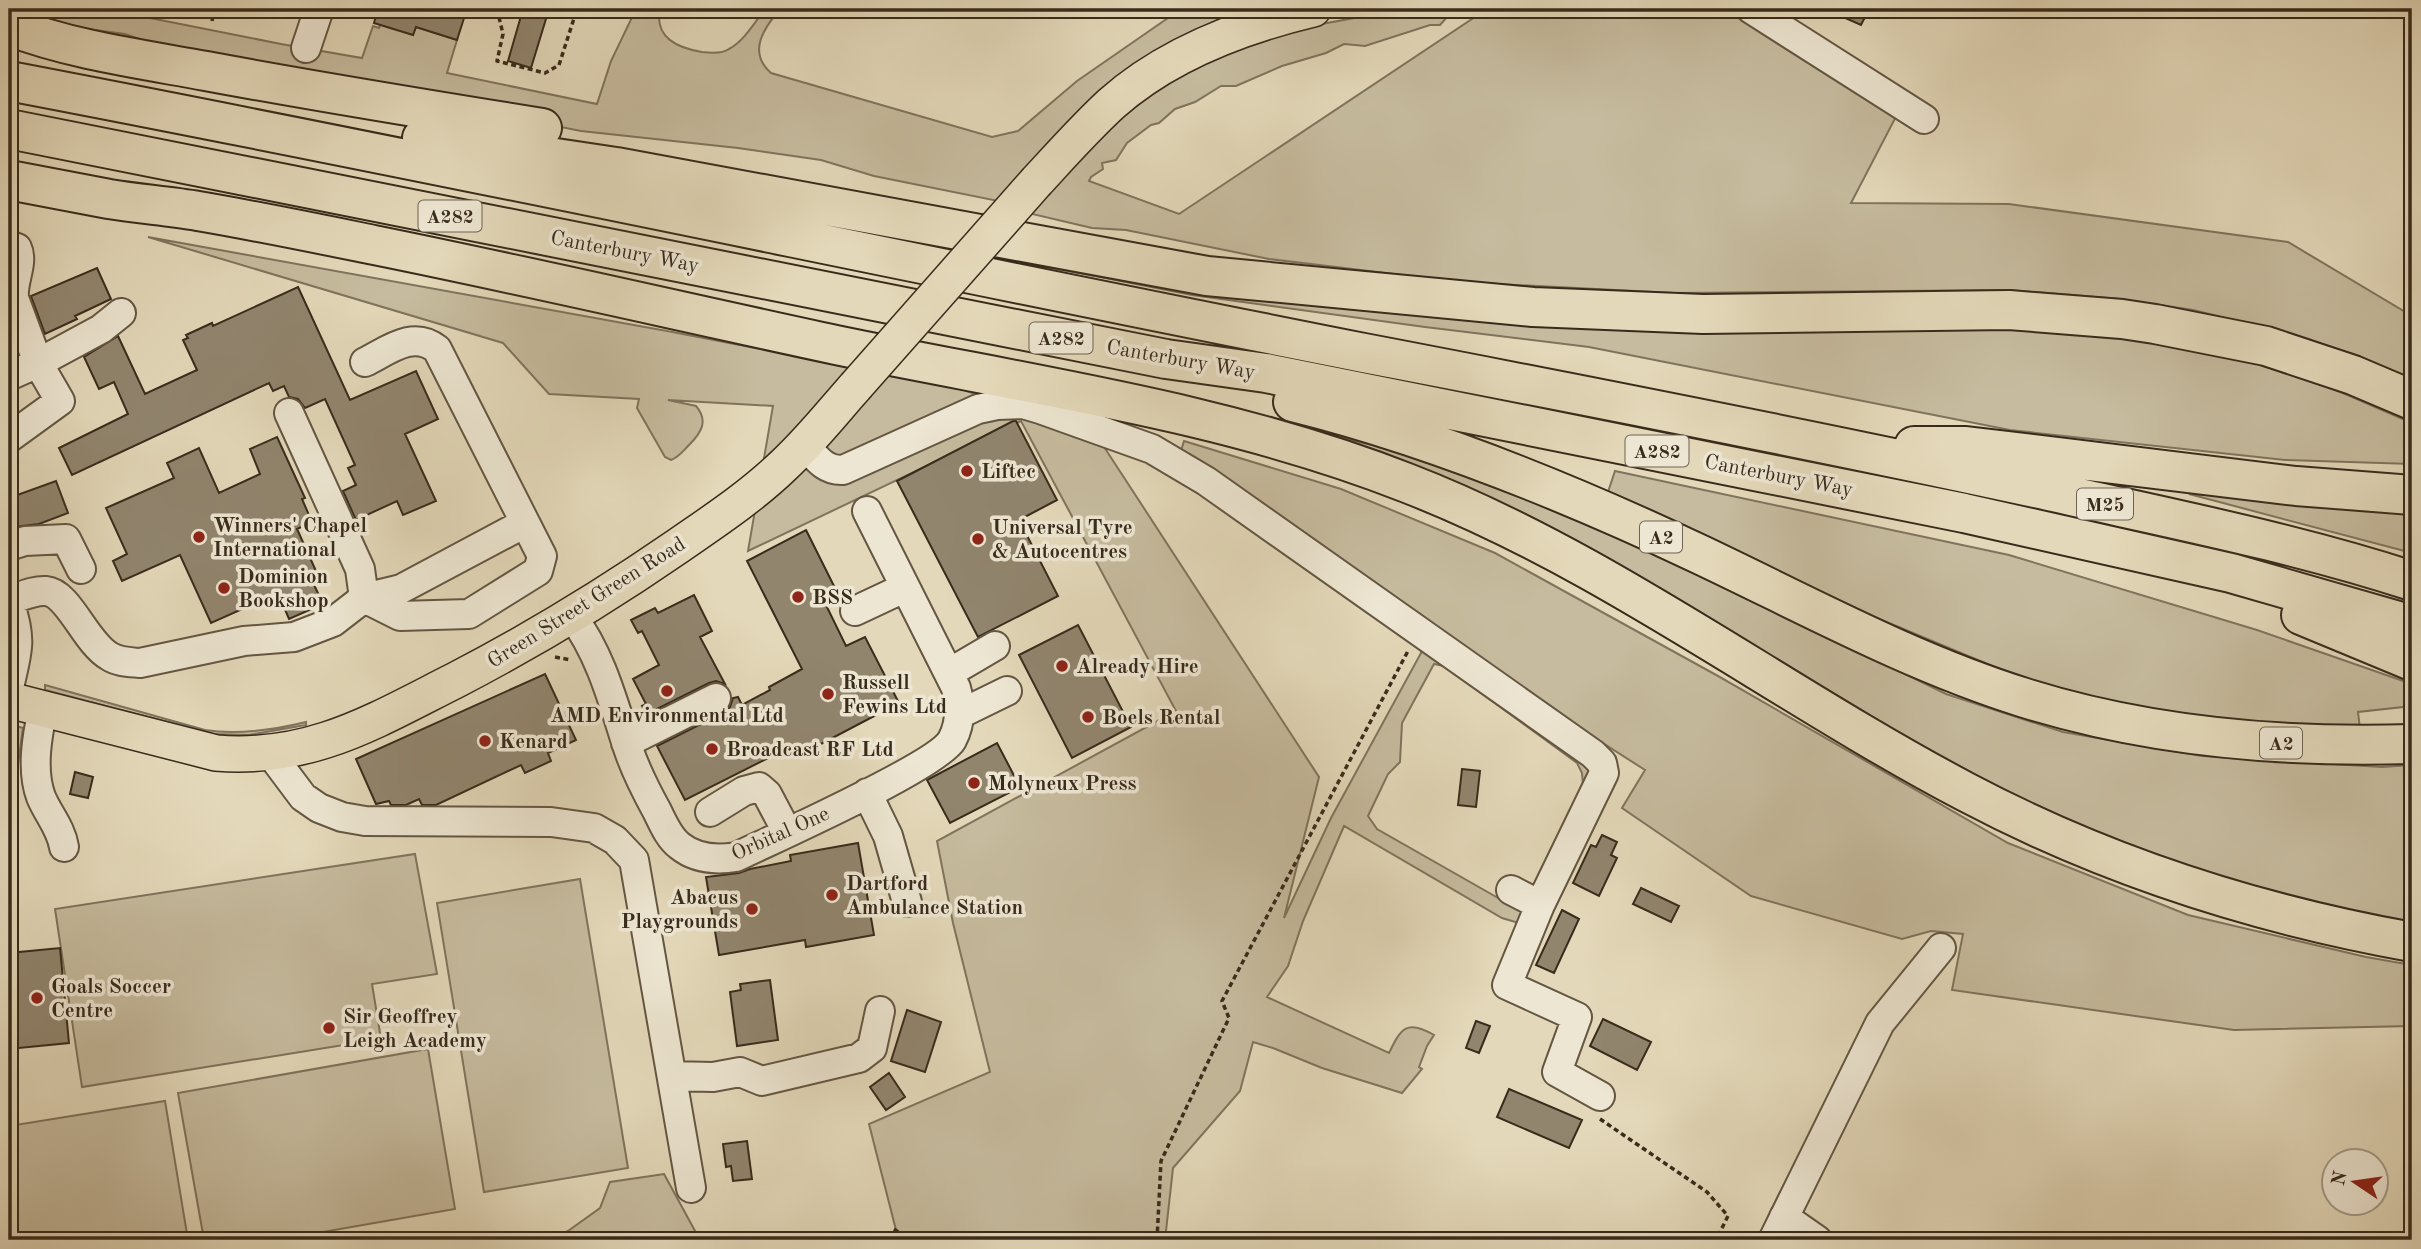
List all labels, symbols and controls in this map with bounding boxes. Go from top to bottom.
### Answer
road number: A282 [419,200,482,232]
street label: Canterbury Way [549,228,701,277]
road number: A282 [1030,322,1092,354]
street label: Canterbury Way [1105,337,1257,384]
road number: A282 [1626,436,1688,466]
street label: Canterbury Way [1703,452,1855,501]
place label: Liftec [981,462,1036,483]
marker: Liftec [959,463,975,479]
road number: M25 [2077,489,2133,520]
place label: Winners' Chapel International [213,516,367,561]
place label: Universal Tyre & Autocentres [992,518,1133,563]
road number: A2 [1640,522,1682,552]
marker: Winners' Chapel International [191,529,207,545]
marker: Universal Tyre & Autocentres [970,531,986,547]
street label: Green Street Green Road [484,534,689,673]
place label: Dominion Bookshop [238,567,329,612]
marker: Dominion Bookshop [216,580,232,596]
place label: BSS [812,588,853,609]
marker: BSS [790,589,806,605]
place label: Already Hire [1076,657,1199,678]
marker: Already Hire [1054,658,1070,674]
place label: Russell Fewins Ltd [842,673,947,718]
marker: AMD Environmental Ltd [659,683,675,699]
marker: Russell Fewins Ltd [820,686,836,702]
place label: AMD Environmental Ltd [550,706,784,727]
place label: Boels Rental [1102,708,1220,729]
marker: Boels Rental [1080,709,1096,725]
road number: A2 [2260,728,2302,758]
place label: Kenard [499,732,568,753]
marker: Kenard [477,733,493,749]
place label: Broadcast RF Ltd [726,740,894,761]
marker: Broadcast RF Ltd [704,741,720,757]
place label: Molyneux Press [988,774,1137,795]
marker: Molyneux Press [966,775,982,791]
street label: Orbital One [729,803,833,865]
place label: Dartford Ambulance Station [846,874,1023,919]
marker: Dartford Ambulance Station [824,887,840,903]
place label: Abacus Playgrounds [621,888,738,933]
marker: Abacus Playgrounds [744,901,760,917]
place label: Goals Soccer Centre [51,977,171,1022]
marker: Goals Soccer Centre [29,990,45,1006]
place label: Sir Geoffrey Leigh Academy [343,1007,487,1052]
marker: Sir Geoffrey Leigh Academy [321,1020,337,1036]
north arrow [2320,1148,2390,1218]
text: N [2330,1169,2352,1188]

